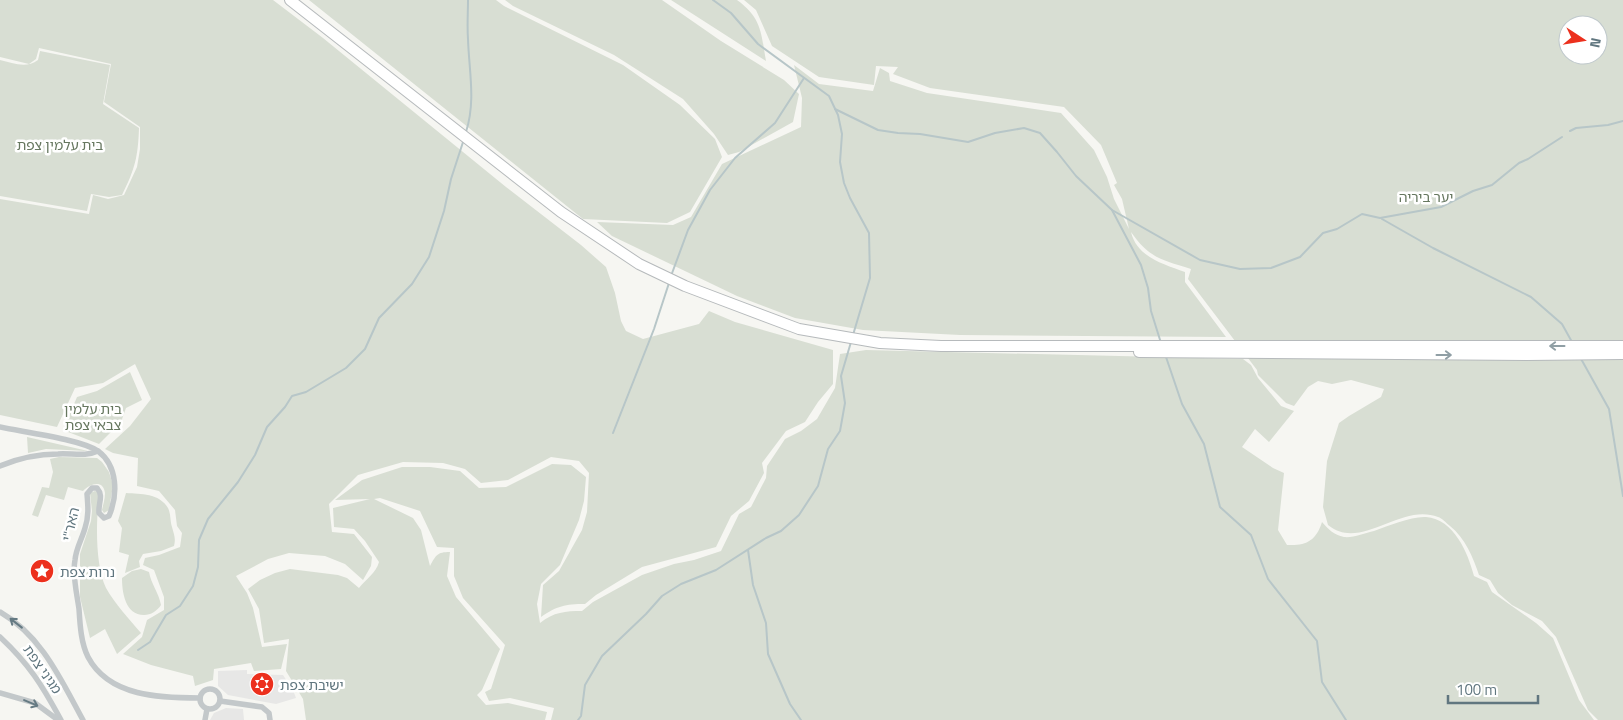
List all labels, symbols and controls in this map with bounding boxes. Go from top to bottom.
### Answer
north arrow [1558,15,1608,65]
text: N [1585,36,1607,50]
park label: בית עלמין צפת [17,134,103,155]
park label: יער ביריה [1399,186,1453,207]
one-way arrow [1549,341,1566,351]
one-way arrow [1436,350,1452,360]
park label: בית עלמין צבאי צפת [64,398,122,435]
street label: האר"י [56,505,84,543]
place icon: נרות צפת [29,558,55,584]
place label: נרות צפת [60,561,115,582]
one-way arrow [10,618,23,629]
street label: מגיני צפת [18,640,68,698]
synagogue icon: ישיבת צפת [249,671,275,697]
scale bar [1448,672,1538,704]
place label: ישיבת צפת [280,674,344,695]
text: 100 m [1456,678,1497,701]
one-way arrow [23,698,38,708]

